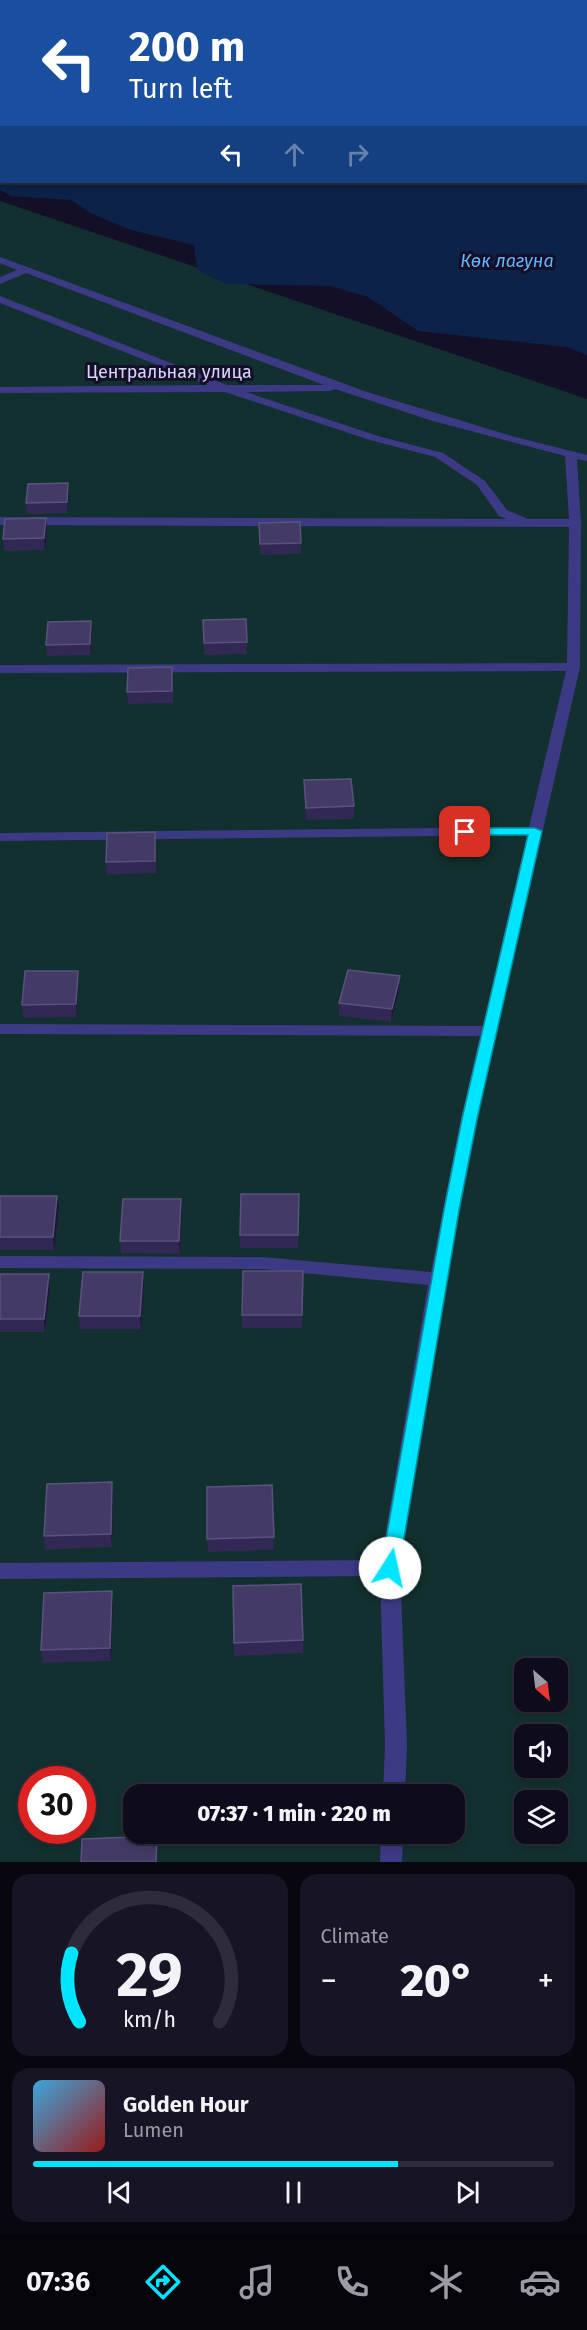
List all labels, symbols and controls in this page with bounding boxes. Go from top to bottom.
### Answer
text: 200 m [129,22,245,72]
icon: left [30,24,108,102]
text: Turn left [129,73,232,105]
icon: left [215,138,248,171]
icon: ahead [278,138,311,171]
icon: right [341,138,374,171]
water label: Көк лагуна [460,250,554,272]
street label: Центральная улица [86,361,252,383]
pin [439,806,490,857]
icon: arrive [448,815,481,848]
position arrow [358,1536,422,1600]
north arrow [514,1658,568,1712]
map controls [514,1658,568,1844]
button: sound [514,1724,568,1778]
speed limit sign: 30 [18,1766,96,1844]
button: layers [514,1790,568,1844]
text: 07:37 · 1 min · 220 m [197,1800,391,1827]
text: Climate [321,1924,389,1948]
text: 29 [116,1938,183,2013]
text: 20° [400,1954,474,2008]
text: − [321,1961,337,2001]
text: + [538,1961,554,2001]
text: km/h [123,2007,176,2033]
text: Golden Hour [123,2091,249,2118]
text: Lumen [123,2118,184,2142]
icon: previous [103,2176,136,2209]
icon: pause [277,2176,310,2209]
icon: next [451,2176,484,2209]
icon: directions [142,2261,184,2303]
icon: music [236,2261,278,2303]
icon: phone [331,2261,373,2303]
icon: climate [425,2261,467,2303]
icon: car [519,2261,561,2303]
text: 07:36 [26,2266,90,2298]

